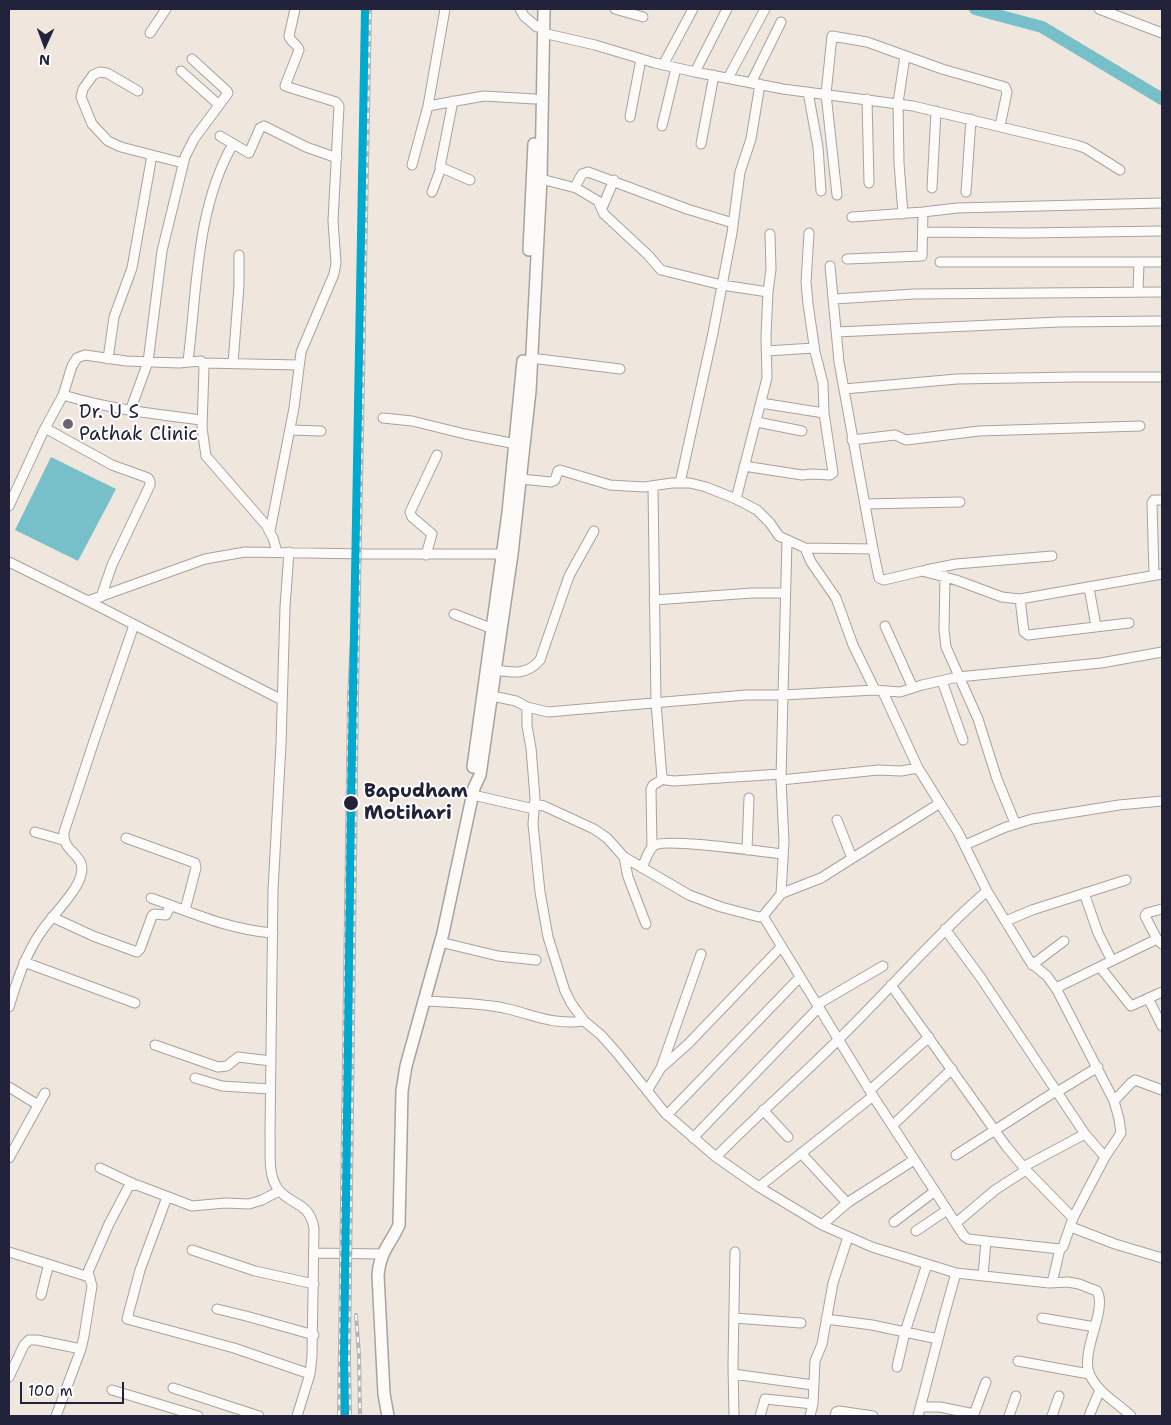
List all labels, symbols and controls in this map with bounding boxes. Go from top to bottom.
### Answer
north arrow [20,20,70,70]
text: N [39,51,50,69]
place label: Dr. U S Pathak Clinic [79,402,198,446]
marker: Dr. U S Pathak Clinic [61,417,75,431]
place label: Bapudham Motihari [364,781,468,825]
marker: Bapudham Motihari [342,794,360,812]
scale bar [22,1372,126,1404]
text: 100 m [28,1381,73,1401]

